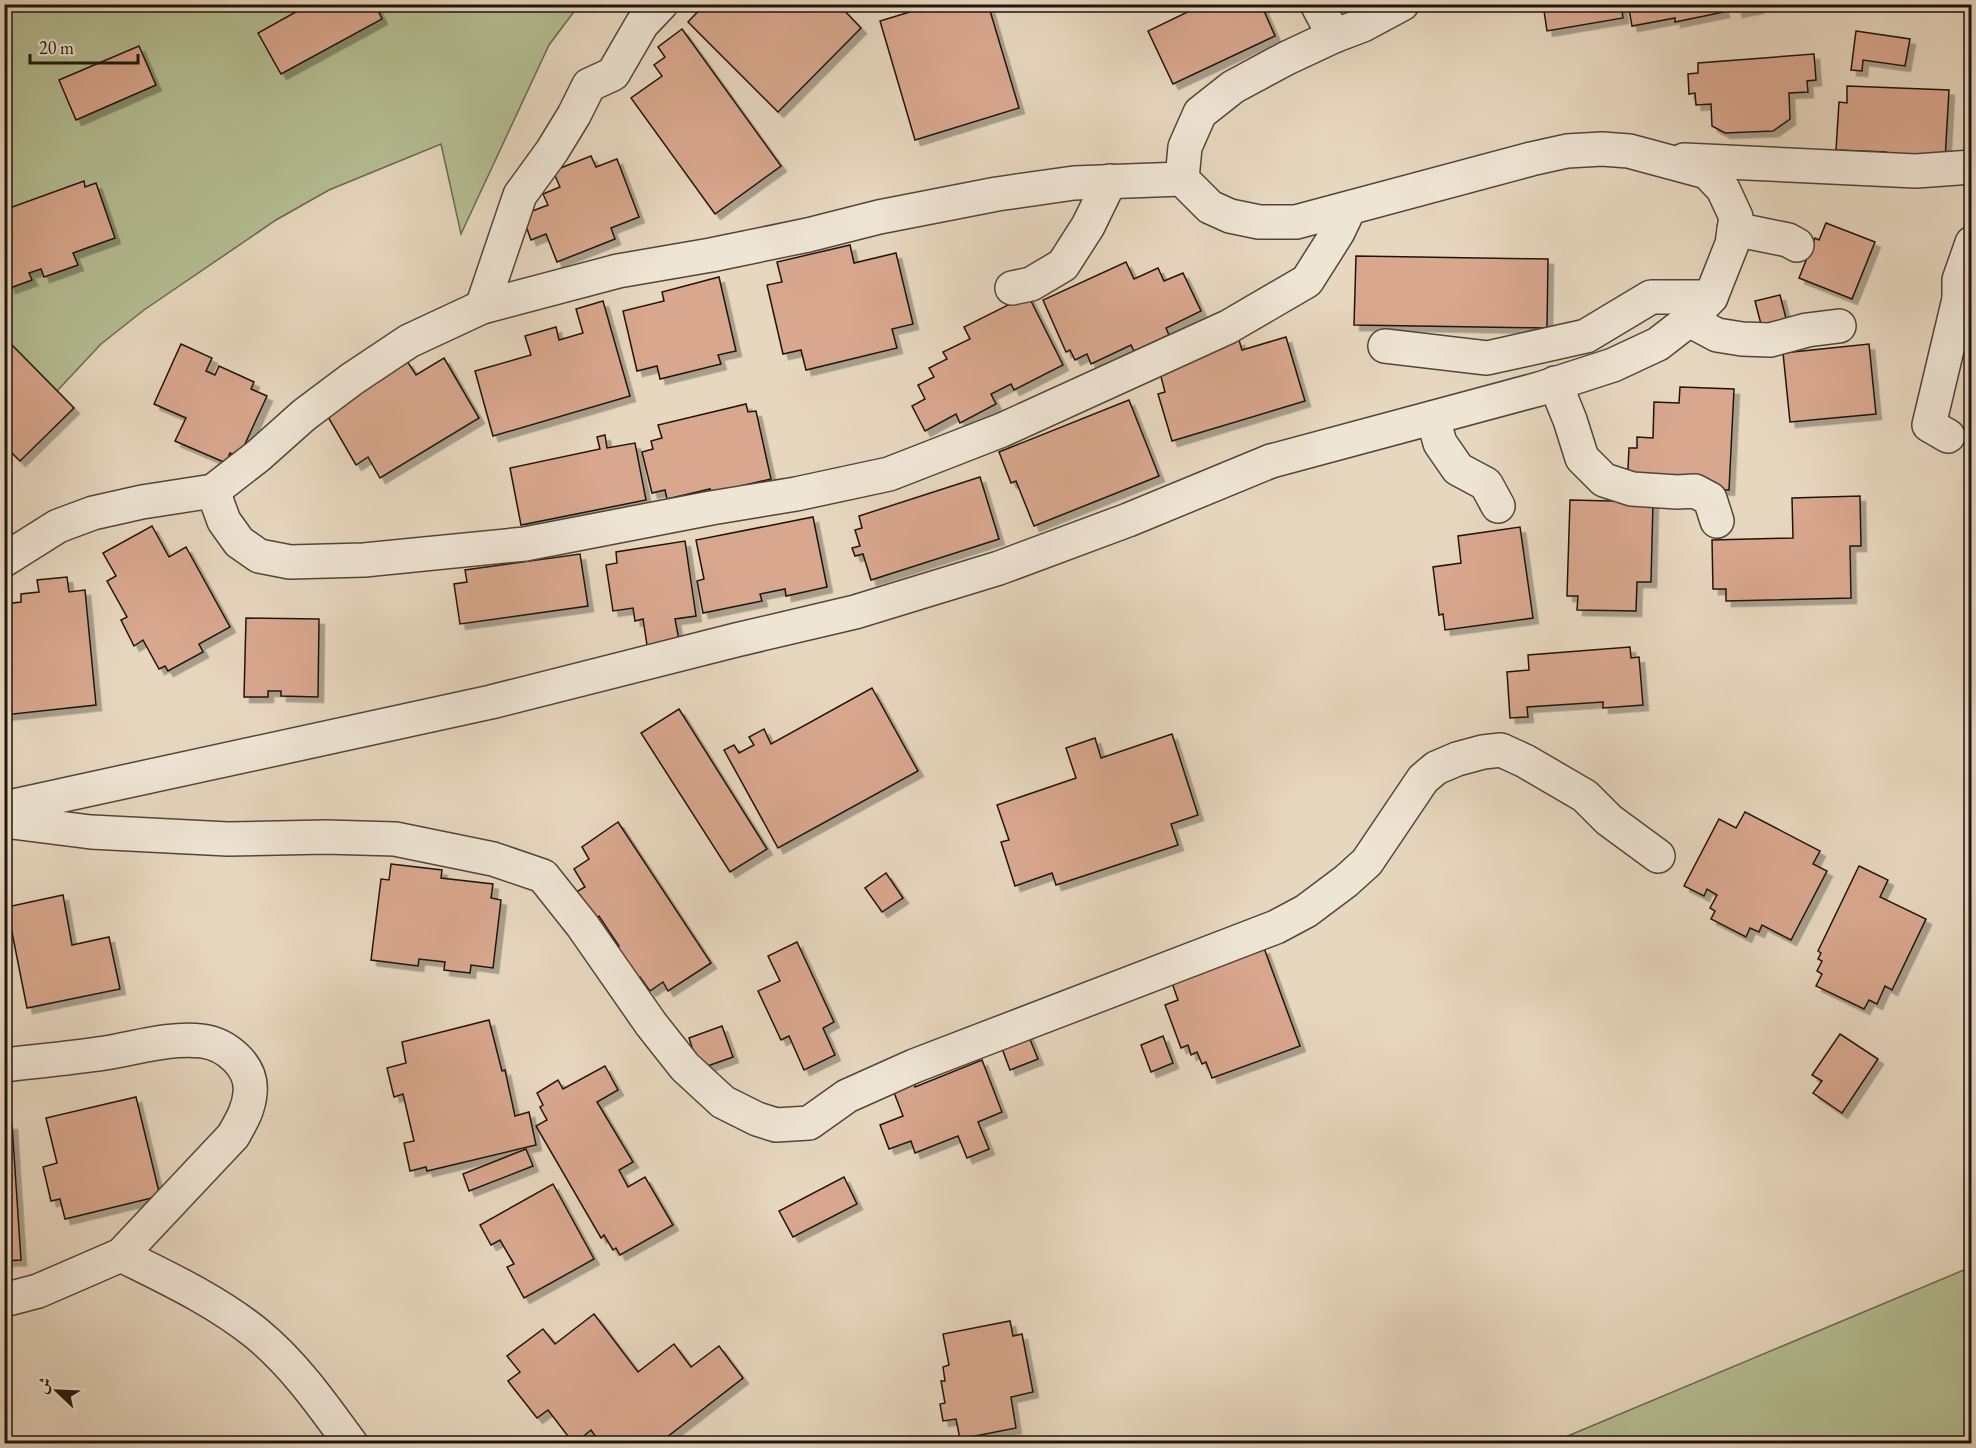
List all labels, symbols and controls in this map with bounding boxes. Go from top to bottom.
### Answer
scale bar [30,27,138,65]
text: 20 m [39,36,74,59]
north arrow [27,1361,87,1421]
text: ش [31,1374,56,1397]

